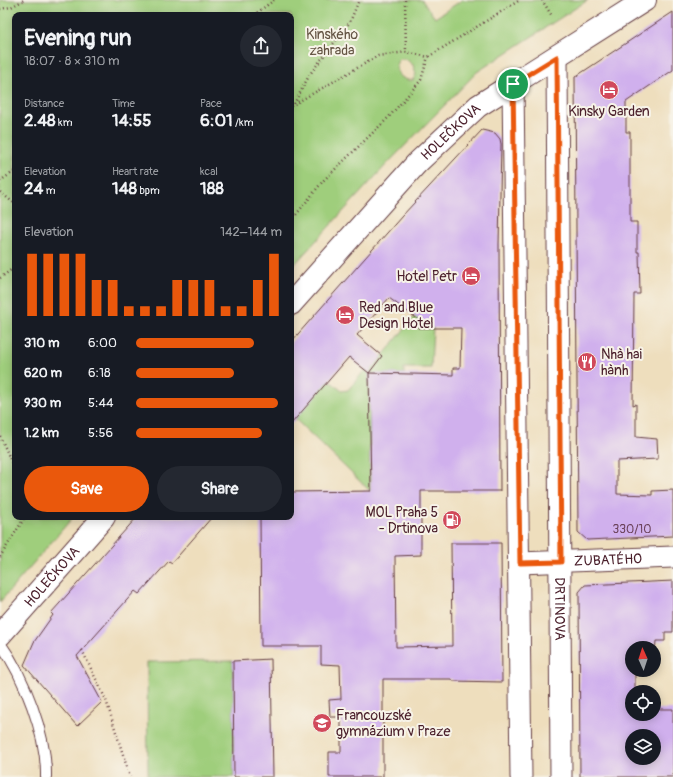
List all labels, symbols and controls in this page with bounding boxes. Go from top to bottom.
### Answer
text: Evening run [24,24,132,52]
button: share [240,25,282,67]
park label: Kinského zahrada [306,26,359,59]
text: 18:07 · 8 × 310 m [24,53,120,69]
pin [496,67,530,101]
icon: arrive [502,73,524,95]
hotel icon: Kinsky Garden [598,79,620,101]
text: Distance [24,97,64,110]
text: Time [112,97,135,110]
text: Pace [200,97,222,110]
street label: HOLEČKOVA [417,100,484,164]
place label: Kinsky Garden [568,103,650,120]
text: 2.48 [24,110,56,131]
text: 14:55 [112,110,151,131]
text: 6:01 [200,110,233,131]
text: km [56,116,72,129]
text: /km [233,116,253,129]
text: Elevation [24,165,66,178]
text: Heart rate [112,165,158,178]
text: kcal [200,165,218,178]
text: 24 [24,178,43,199]
text: 148 [112,178,137,199]
text: 188 [200,178,224,199]
text: m [43,184,56,197]
text: bpm [137,184,160,197]
text: Elevation [24,224,74,240]
text: 142–144 m [220,224,282,240]
hotel icon: Hotel Petr [460,265,482,287]
place label: Hotel Petr [396,268,457,285]
place label: Red and Blue Design Hotel [359,299,434,332]
hotel icon: Red and Blue Design Hotel [334,304,356,326]
text: 310 m [24,335,60,351]
text: 6:00 [88,335,117,351]
place label: Nhà hai hành [601,346,643,379]
restaurant icon: Nhà hai hành [576,351,598,373]
text: 620 m [24,365,62,381]
text: 6:18 [88,365,111,381]
text: 930 m [24,395,61,411]
text: 5:44 [88,395,114,411]
text: 1.2 km [24,425,59,441]
text: 5:56 [88,425,113,441]
button: Save [24,466,149,512]
button: Share [157,466,282,512]
place label: MOL Praha 5 - Drtinova [365,504,438,537]
fuel station icon: MOL Praha 5 - Drtinova [441,509,463,531]
house number: 330/10 [613,522,651,537]
street label: HOLEČKOVA [20,543,83,610]
street label: ZUBATÉHO [574,549,642,569]
street label: DRTINOVA [551,577,569,641]
north arrow [625,641,661,677]
map controls [625,641,661,765]
button: locate [625,685,661,721]
place label: Francouzské gymnázium v Praze [336,707,450,740]
school or university icon: Francouzské gymnázium v Praze [311,712,333,734]
button: layers [625,729,661,765]

